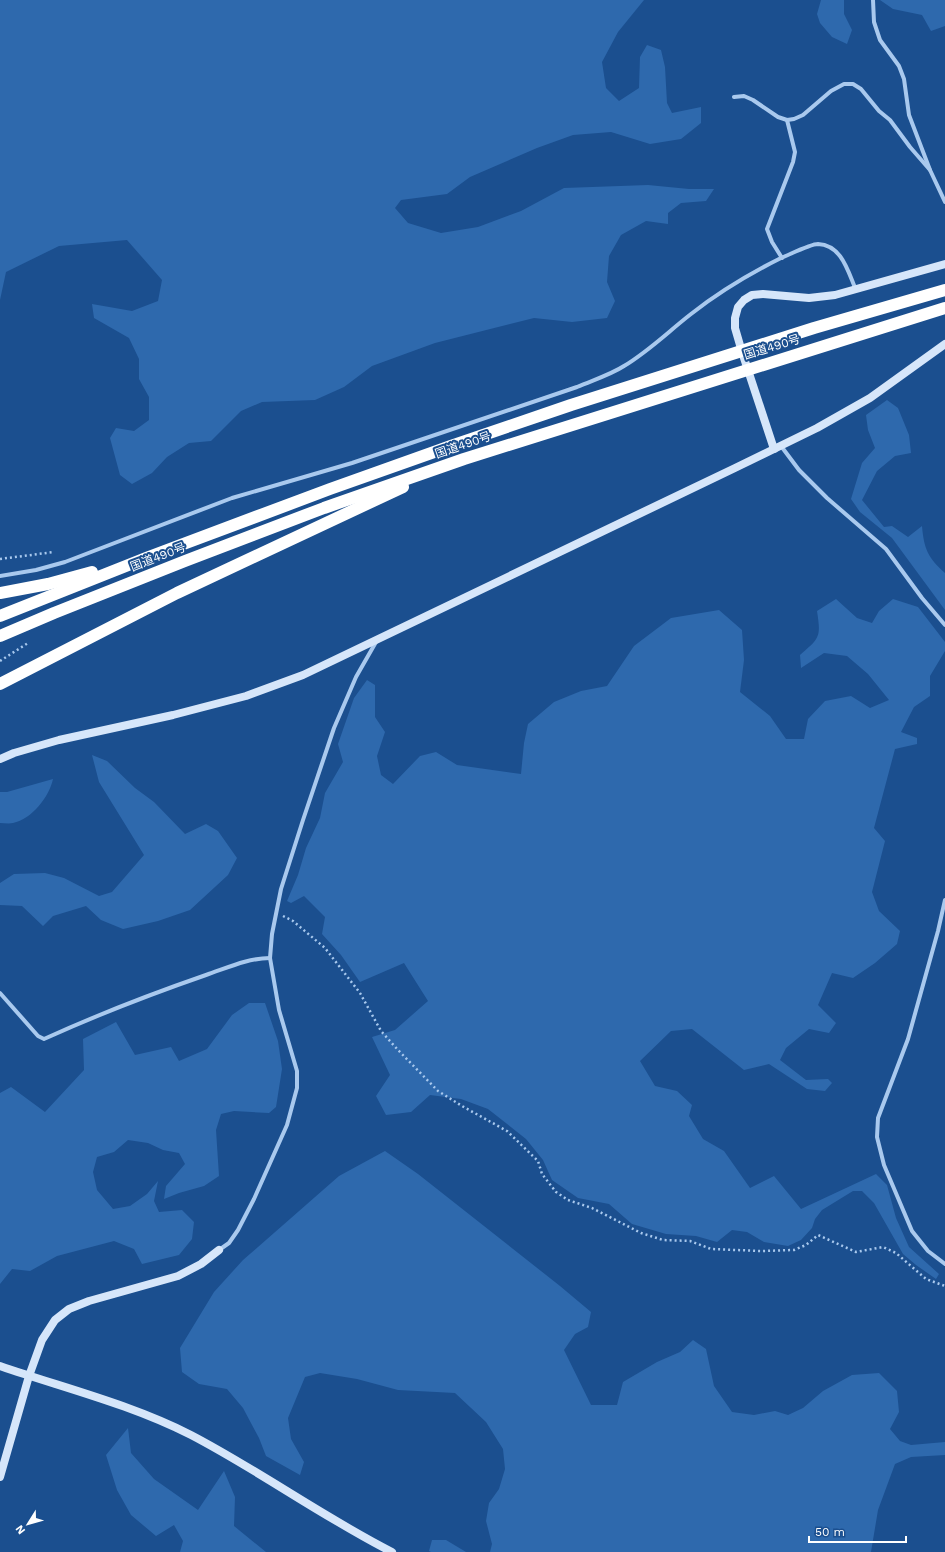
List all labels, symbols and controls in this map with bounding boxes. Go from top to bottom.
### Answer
street label: 国道490号 [742,332,802,362]
street label: 国道490号 [433,429,493,461]
street label: 国道490号 [128,540,188,574]
north arrow [8,1504,48,1544]
scale bar [809,1518,906,1544]
text: N [13,1523,28,1537]
text: 50 m [815,1525,845,1539]

